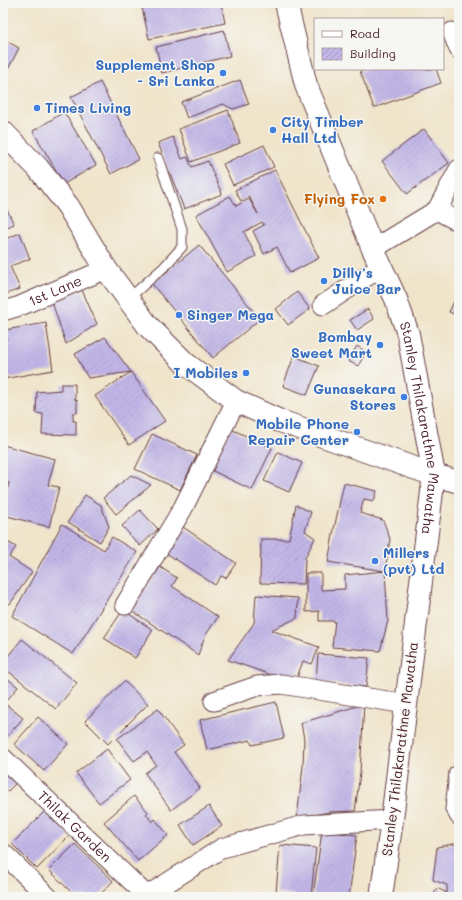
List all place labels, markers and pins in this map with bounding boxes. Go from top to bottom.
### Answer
place label: Supplement Shop - Sri Lanka [95,55,215,90]
marker: Supplement Shop - Sri Lanka [218,68,228,78]
place label: Times Living [45,98,131,117]
marker: Times Living [32,103,42,113]
place label: City Timber Hall Ltd [281,112,364,147]
marker: City Timber Hall Ltd [268,125,278,135]
place label: Flying Fox [304,189,375,208]
marker: Flying Fox [378,194,388,204]
place label: Dilly's Juice Bar [332,263,401,298]
marker: Dilly's Juice Bar [319,276,329,286]
place label: Singer Mega [187,305,275,324]
marker: Singer Mega [174,310,184,320]
place label: Bombay Sweet Mart [291,327,372,362]
marker: Bombay Sweet Mart [375,340,385,350]
place label: I Mobiles [173,363,238,382]
marker: I Mobiles [241,368,251,378]
place label: Gunasekara Stores [313,379,396,414]
marker: Gunasekara Stores [399,392,409,402]
place label: Mobile Phone Repair Center [248,414,349,449]
marker: Mobile Phone Repair Center [352,427,362,437]
place label: Millers (pvt) Ltd [383,543,445,578]
marker: Millers (pvt) Ltd [370,556,380,566]

